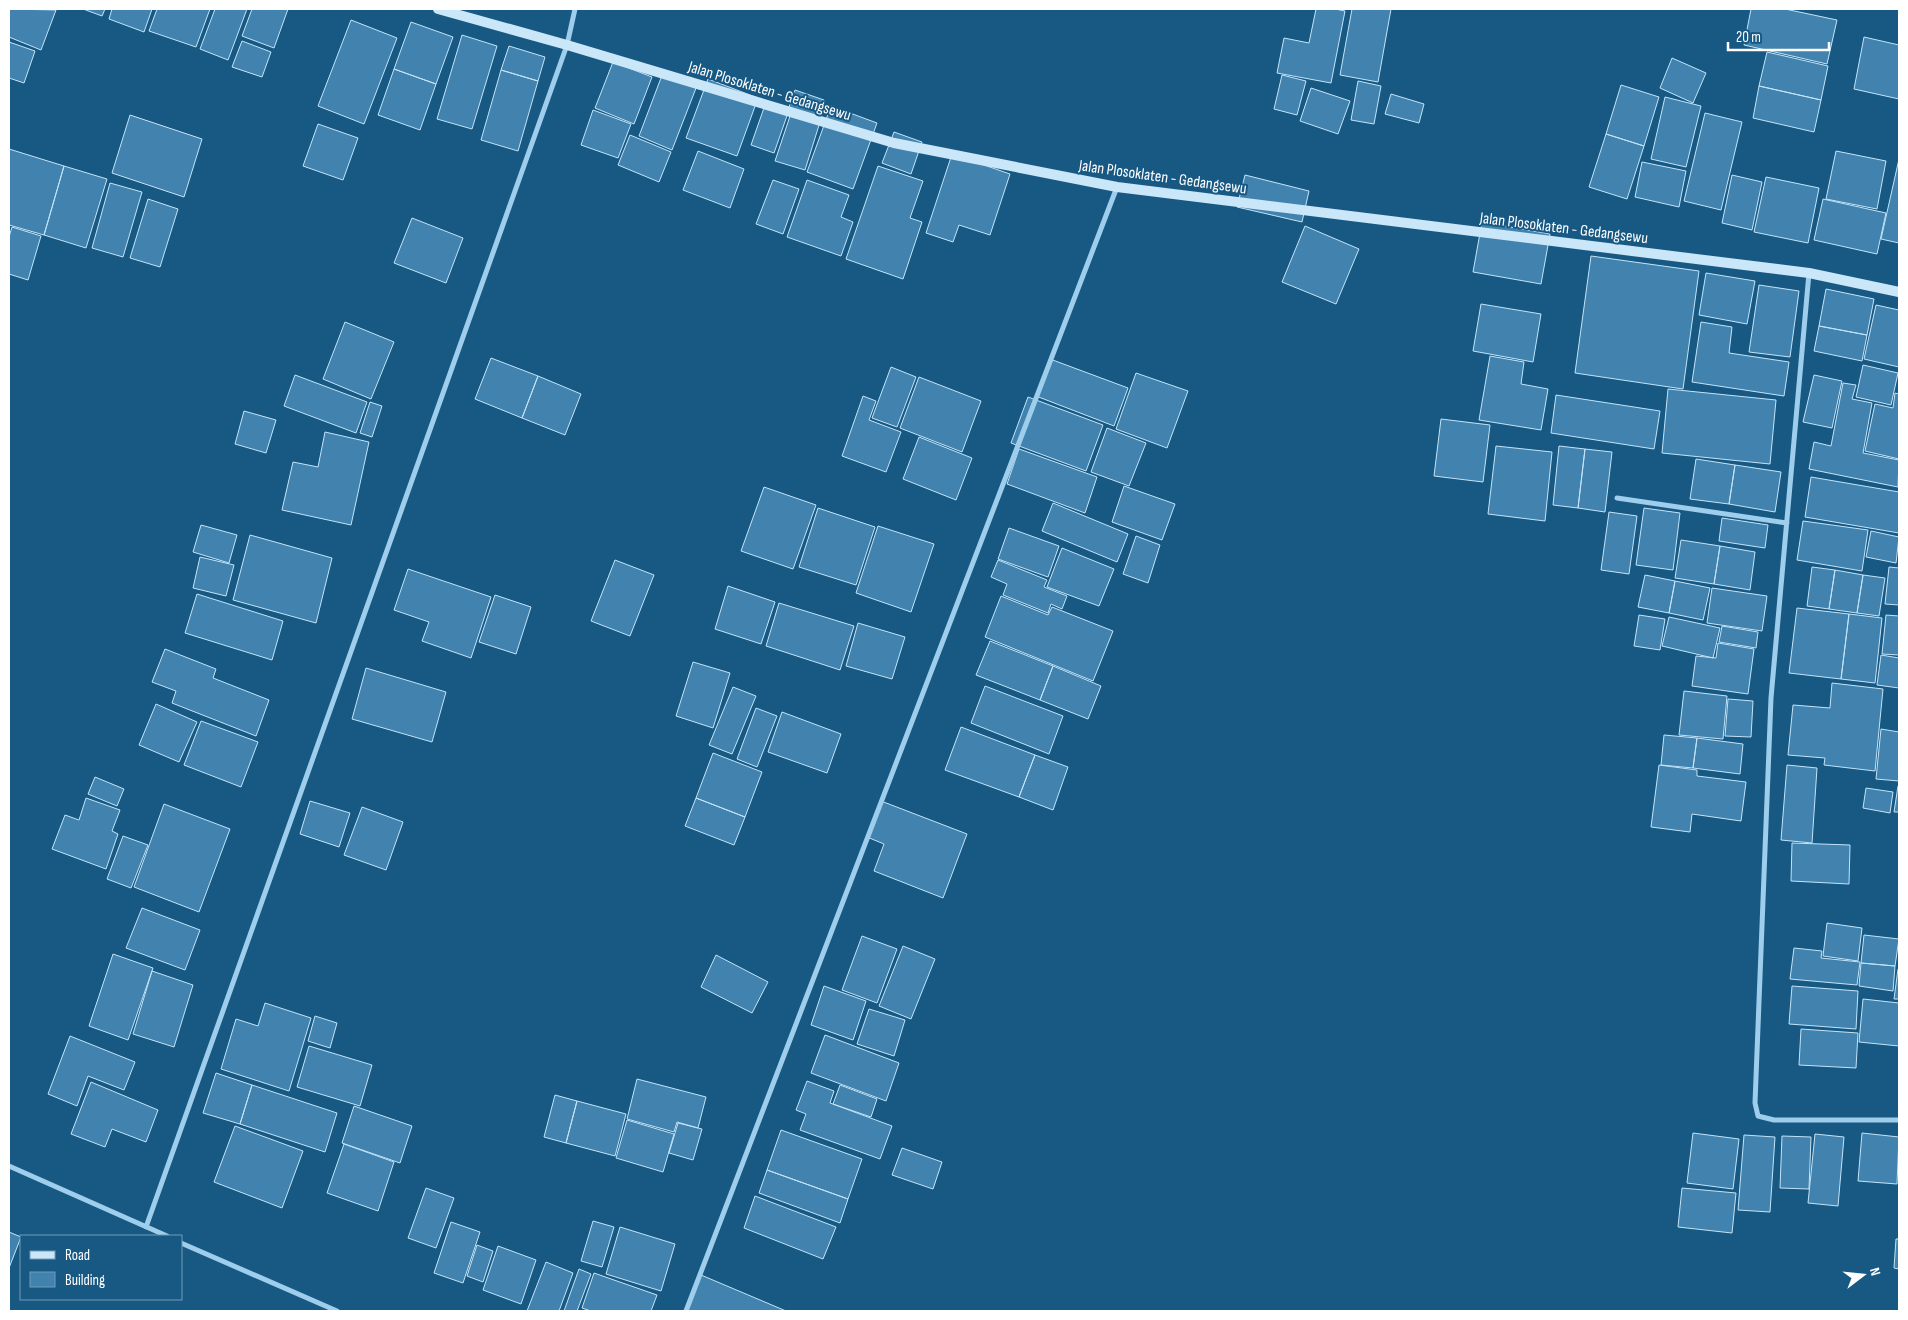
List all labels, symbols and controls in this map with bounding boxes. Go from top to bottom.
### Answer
scale bar [1728,20,1829,52]
text: 20 m [1736,28,1761,47]
street label: Jalan Plosoklaten - Gedangsewu [685,57,853,125]
street label: Jalan Plosoklaten - Gedangsewu [1077,156,1248,199]
street label: Jalan Plosoklaten - Gedangsewu [1478,209,1649,248]
legend [20,1235,182,1300]
text: Road [65,1246,90,1265]
north arrow [1838,1250,1888,1300]
text: N [1866,1266,1884,1277]
text: Building [65,1271,105,1290]

